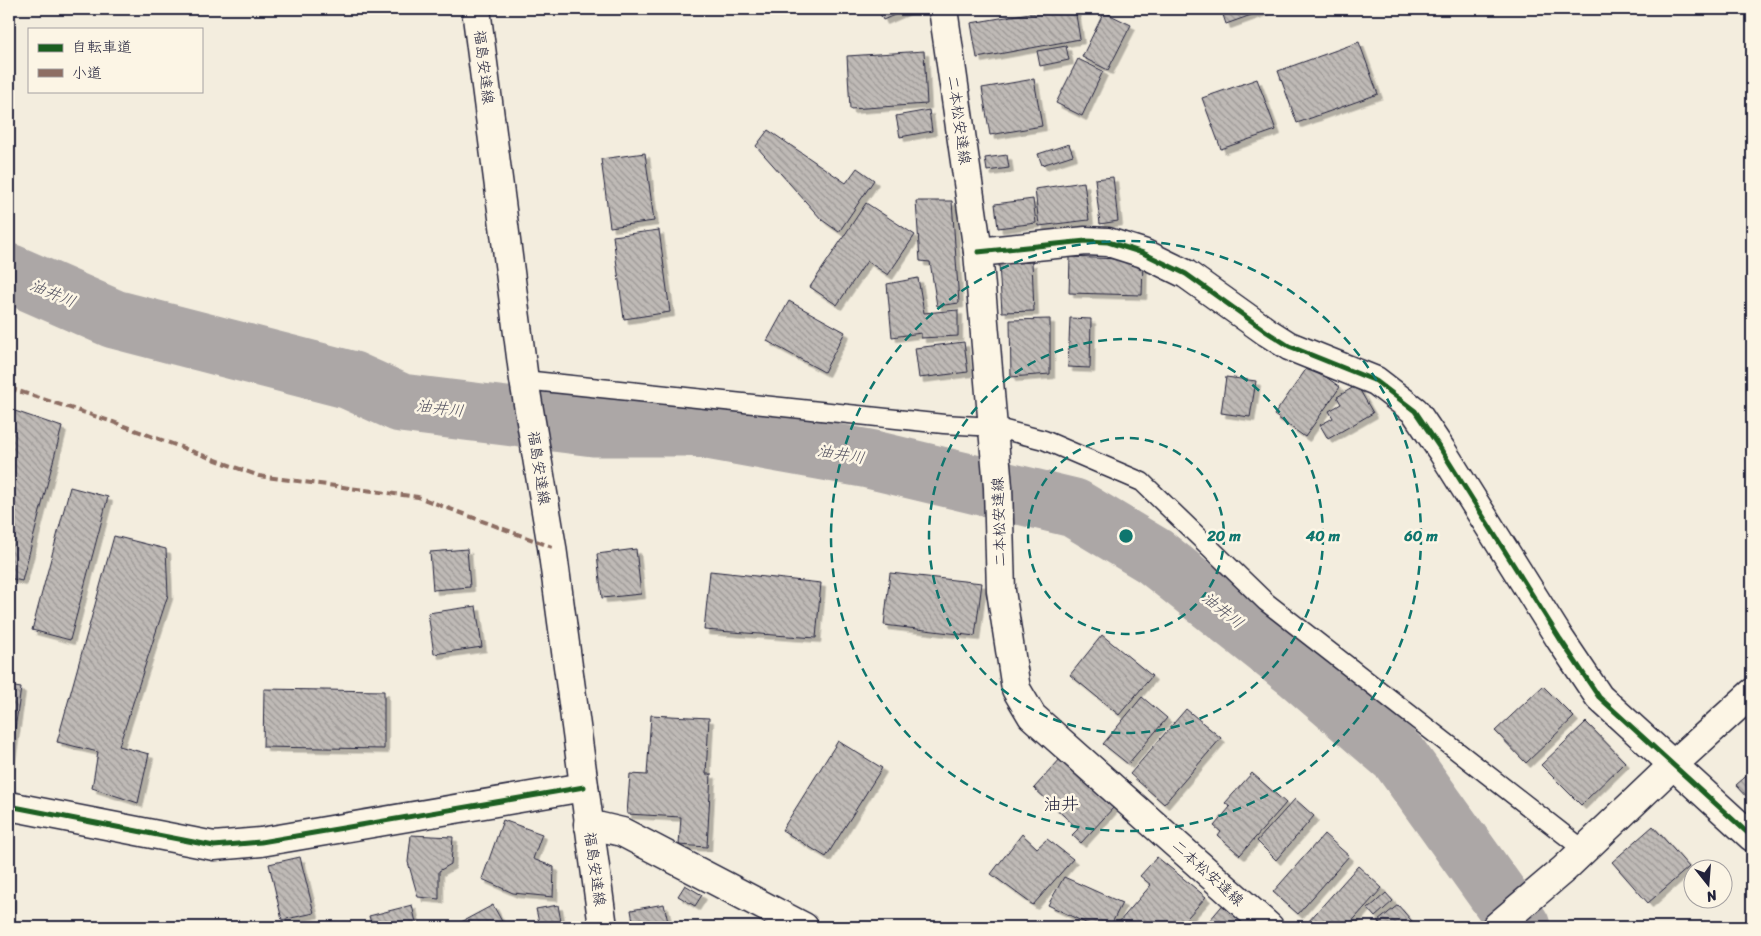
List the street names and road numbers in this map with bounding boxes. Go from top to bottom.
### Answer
street label: 福島安達線 [467,28,501,106]
street label: 二本松安達線 [940,74,978,166]
street label: 福島安達線 [520,429,558,507]
street label: 二本松安達線 [984,477,1014,567]
street label: 福島安達線 [577,830,613,908]
street label: 二本松安達線 [1166,833,1250,913]

